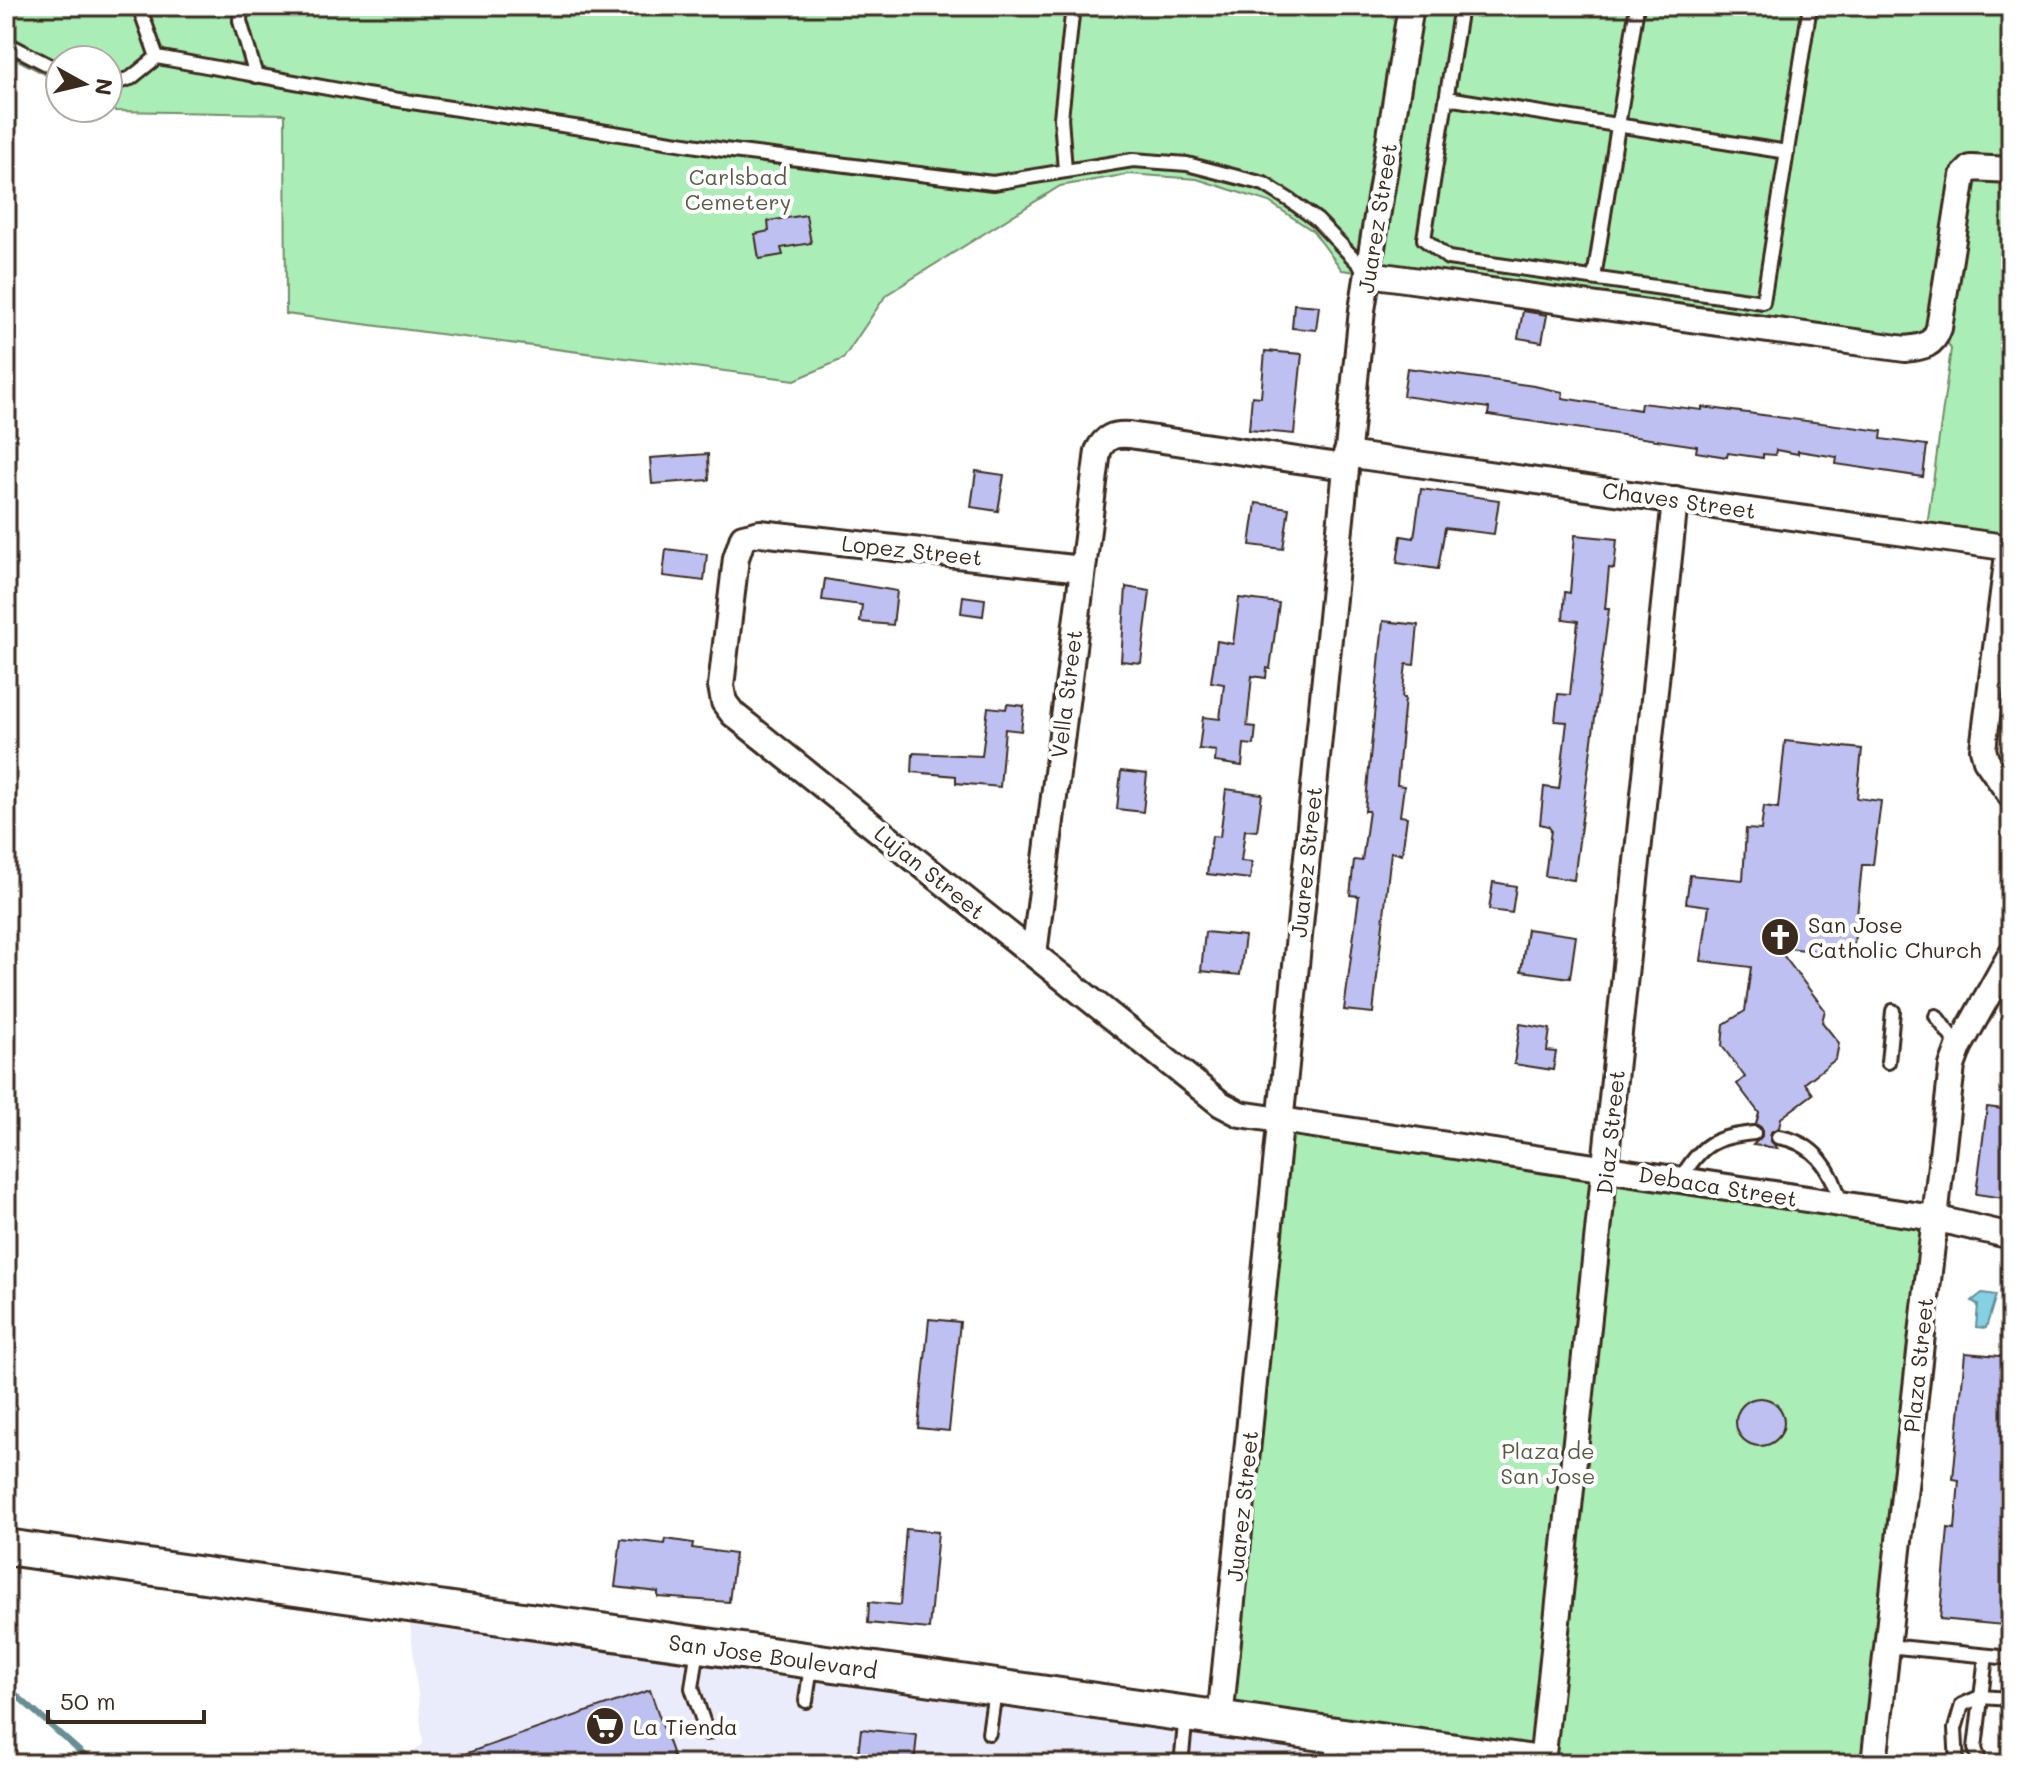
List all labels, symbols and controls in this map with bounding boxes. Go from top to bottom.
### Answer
north arrow [44,44,124,124]
text: N [89,77,120,97]
street label: Juarez Street [1351,141,1403,295]
park label: Carlsbad Cemetery [685,162,791,216]
street label: Chaves Street [1600,475,1758,525]
street label: Lopez Street [840,528,984,572]
street label: Vella Street [1044,628,1088,760]
street label: Juarez Street [1284,785,1328,939]
street label: Lujan Street [869,819,991,925]
place label: San Jose Catholic Church [1808,910,1981,964]
church icon: San Jose Catholic Church [1759,916,1801,958]
street label: Diaz Street [1589,1068,1631,1196]
street label: Debaca Street [1637,1159,1799,1213]
street label: Plaza Street [1896,1296,1940,1434]
street label: Juarez Street [1220,1429,1264,1583]
park label: Plaza de San Jose [1501,1436,1595,1490]
street label: San Jose Boulevard [667,1627,879,1685]
scale bar [48,1674,204,1724]
text: 50 m [60,1685,116,1716]
supermarket icon: La Tienda [584,1705,626,1747]
place label: La Tienda [633,1712,738,1741]

